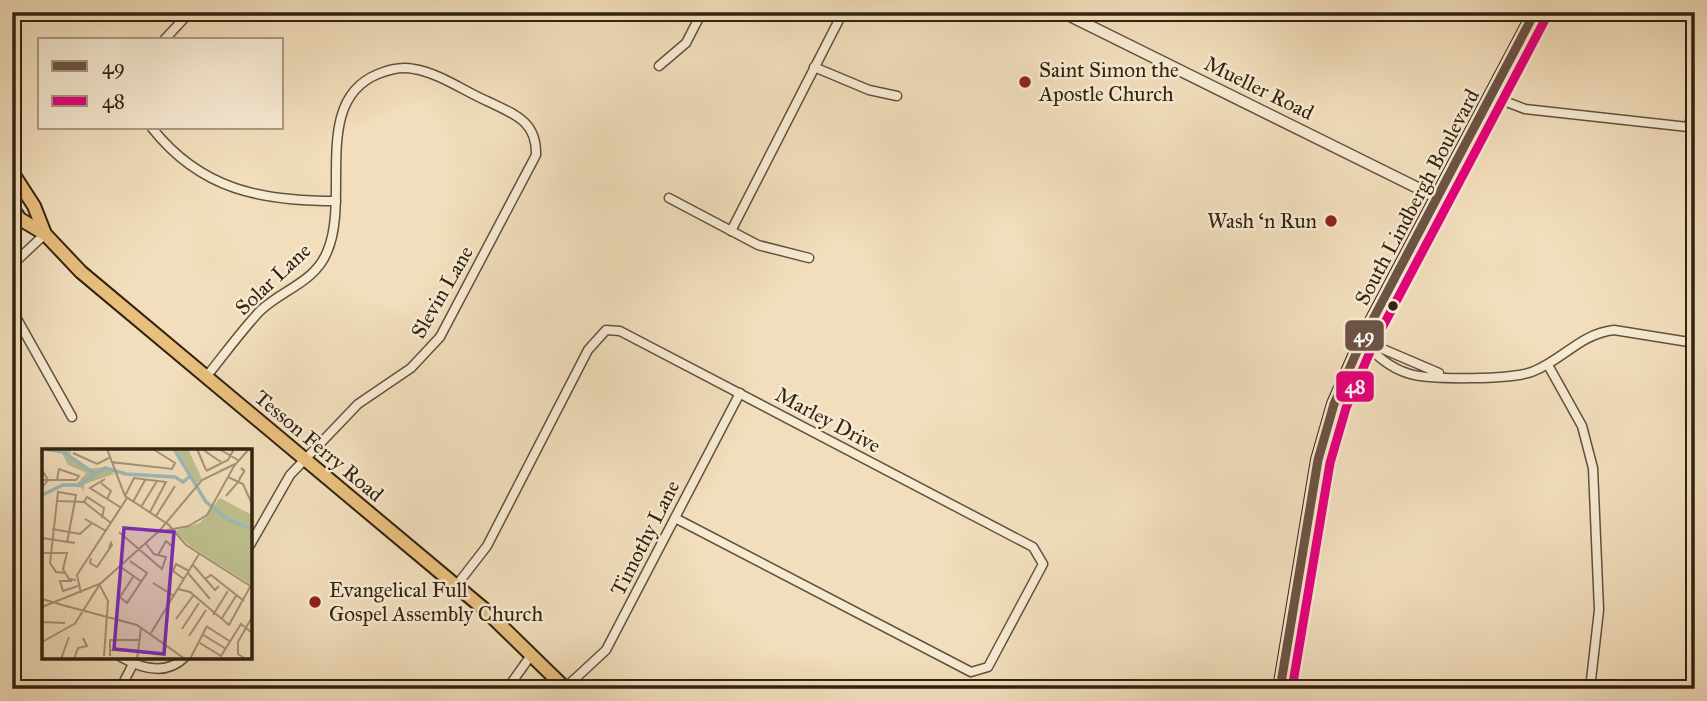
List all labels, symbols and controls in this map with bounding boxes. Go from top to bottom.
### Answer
legend [38,38,284,130]
street label: Mueller Road [1200,50,1318,126]
text: 49 [102,54,125,80]
place label: Saint Simon the Apostle Church [1038,57,1179,107]
marker: Saint Simon the Apostle Church [1017,74,1033,90]
street label: South Lindbergh Boulevard [1349,84,1485,309]
text: 48 [102,88,125,114]
place label: Wash ‘n Run [1207,208,1317,234]
marker: Wash ‘n Run [1323,213,1339,229]
street label: Solar Lane [230,237,316,321]
street label: Slevin Lane [405,241,479,343]
unlabelled marker [1386,299,1400,313]
line badge: 49 [1344,319,1385,352]
text: 49 [1354,324,1374,348]
line badge: 48 [1335,370,1375,403]
text: 48 [1345,375,1365,399]
street label: Marley Drive [771,381,885,459]
street label: Tesson Ferry Road [249,385,389,508]
inset map [42,449,252,659]
street label: Timothy Lane [605,476,685,600]
place label: Evangelical Full Gospel Assembly Church [329,577,543,627]
marker: Evangelical Full Gospel Assembly Church [307,594,323,610]

